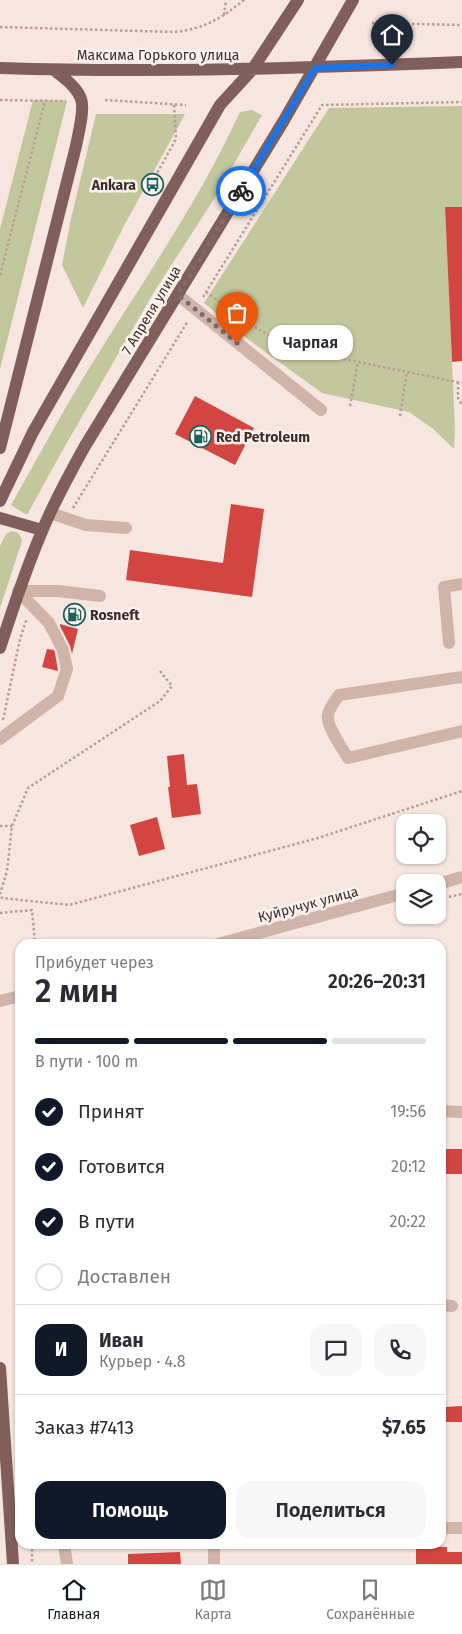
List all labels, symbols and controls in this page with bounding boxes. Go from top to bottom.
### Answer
pin [371,14,413,65]
icon: home [378,21,406,49]
street label: Максима Горького улица [77,47,239,64]
courier [216,166,266,216]
bus stop icon: Ankara [140,173,164,197]
place label: Ankara [91,177,136,194]
icon: bike [227,177,255,205]
street label: 7 Апреля улица [118,263,185,358]
pin [216,292,258,343]
icon: bag [223,299,251,327]
callout: Чарпая [267,326,352,360]
text: Чарпая [283,333,338,352]
fuel station icon: Red Petroleum [188,425,212,449]
place label: Red Petroleum [216,429,310,446]
fuel station icon: Rosneft [62,603,86,627]
place label: Rosneft [90,607,140,624]
map controls [396,814,446,924]
button: locate [396,814,446,864]
button: layers [396,874,446,924]
street label: Куйручук улица [256,883,360,926]
text: Прибудет через [35,953,154,972]
text: 20:26–20:31 [328,970,426,993]
text: 2 мин [35,972,118,1010]
text: В пути · 100 m [35,1052,138,1071]
icon: check [35,1098,63,1126]
text: Принят [78,1100,144,1123]
text: 19:56 [390,1102,426,1121]
icon: check [35,1153,63,1181]
text: Готовится [78,1155,165,1178]
text: 20:12 [391,1157,426,1176]
icon: check [35,1208,63,1236]
text: В пути [78,1210,135,1233]
text: 20:22 [389,1212,426,1231]
text: Доставлен [78,1265,171,1288]
button: chat [310,1324,362,1376]
button: phone [374,1324,426,1376]
text: Иван [99,1329,144,1352]
text: И [55,1338,67,1361]
text: Курьер · 4.8 [99,1352,186,1371]
text: Заказ #7413 [35,1416,134,1439]
text: $7.65 [382,1416,426,1439]
button: Помощь [35,1481,226,1539]
button: Поделиться [236,1481,426,1539]
tab: Главная [47,1576,100,1623]
tab: Карта [195,1576,232,1623]
tab: Сохранённые [326,1576,415,1623]

